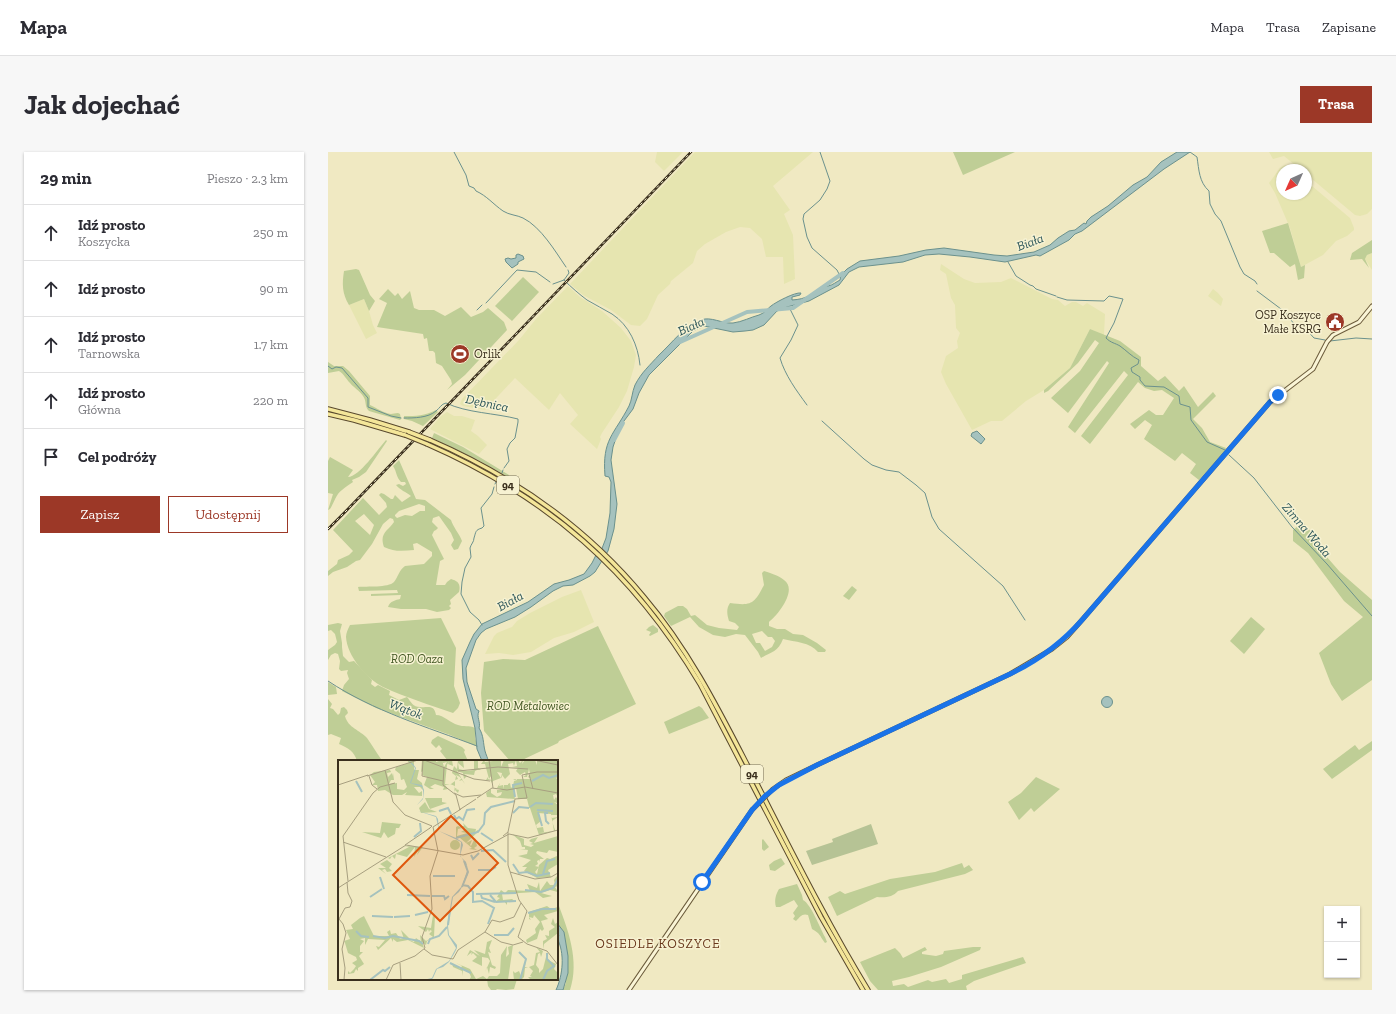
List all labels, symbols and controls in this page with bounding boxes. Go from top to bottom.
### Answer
text: Mapa [20,16,67,39]
text: Mapa [1211,19,1244,36]
text: Trasa [1266,19,1300,36]
text: Zapisane [1322,19,1376,36]
button: Trasa [1300,86,1372,123]
text: Jak dojechać [24,88,180,121]
north arrow [1276,164,1312,200]
text: 29 min [40,168,91,188]
text: Pieszo · 2.3 km [207,171,288,186]
text: Idź prosto [78,216,145,234]
icon: ahead [40,222,62,244]
text: 250 m [253,225,288,240]
water label: Biała [1015,230,1045,254]
text: Koszycka [78,234,130,249]
icon: ahead [40,278,62,300]
text: Idź prosto [78,280,145,298]
text: 90 m [259,281,288,296]
place label: OSP Koszyce Małe KSRG [1255,308,1321,336]
public building icon: OSP Koszyce Małe KSRG [1324,311,1346,333]
water label: Biała [675,314,707,338]
text: Idź prosto [78,328,145,346]
icon: ahead [40,334,62,356]
text: 1.7 km [254,337,288,352]
sports icon: Orlik [449,343,471,365]
text: Tarnowska [78,346,140,361]
place label: Orlik [474,347,501,361]
text: Idź prosto [78,384,145,402]
route end [1269,386,1287,404]
icon: ahead [40,390,62,412]
water label: Dębnica [464,391,510,415]
text: 220 m [253,393,288,408]
text: Główna [78,402,121,417]
icon: arrive [40,446,62,468]
text: Cel podróży [78,448,156,466]
road number: 94 [497,476,519,494]
button: Zapisz [40,496,160,533]
button: Udostępnij [168,496,288,533]
water label: Zimna Woda [1279,500,1335,560]
water label: Biała [494,588,526,614]
park label: ROD Oaza [391,652,443,666]
water label: Wątok [387,696,425,722]
park label: ROD Metalowiec [487,699,569,713]
inset map [338,760,558,980]
road number: 94 [741,765,763,783]
route start [693,873,711,891]
map controls [1324,906,1360,978]
button: + [1324,906,1360,942]
district label: OSIEDLE KOSZYCE [595,936,721,951]
button: − [1324,942,1360,978]

